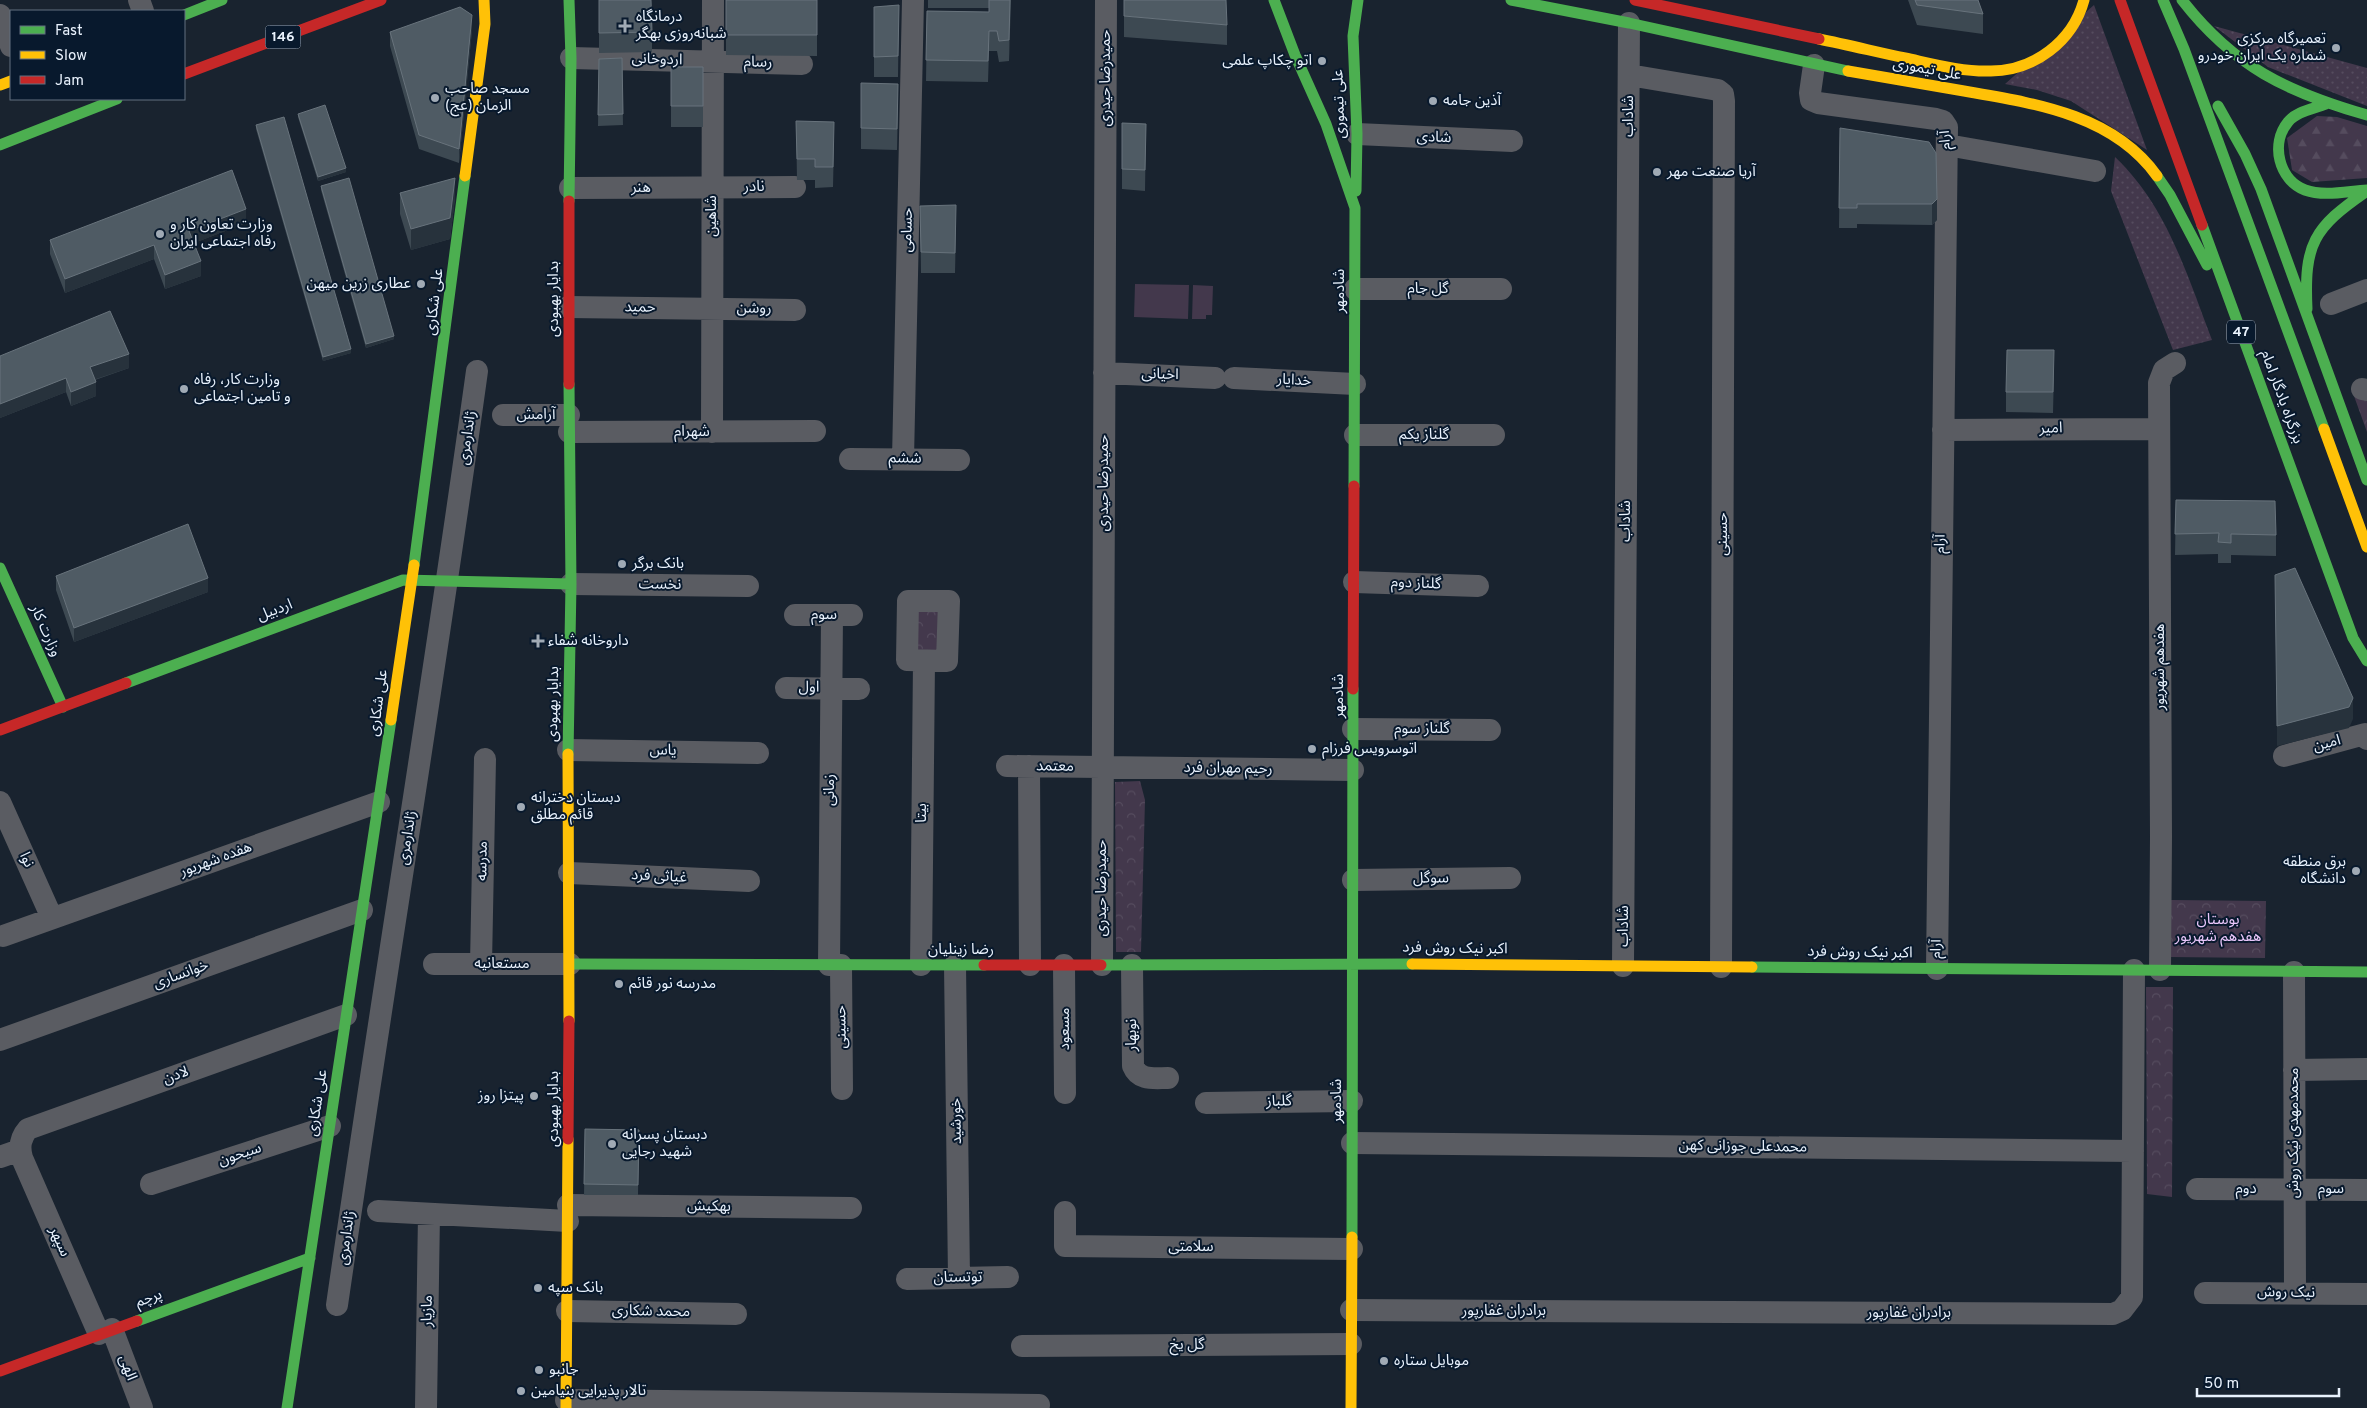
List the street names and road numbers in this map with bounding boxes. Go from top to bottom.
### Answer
road number: 146 [266,26,300,48]
street label: حمیدرضا حیدری [1097,29,1116,126]
street label: اردوخانی [631,50,683,70]
street label: رسام [744,53,772,73]
street label: علی تیموری [1891,55,1963,85]
street label: علی تیموری [1329,69,1351,139]
street label: شاداب [1620,95,1639,137]
street label: شادی [1416,128,1452,148]
street label: آرام [1936,129,1956,151]
street label: نادر [742,178,765,197]
street label: هنر [630,179,651,198]
street label: شاهین [703,195,722,237]
street label: حسامی [898,207,918,253]
street label: بدایار بهبودی [545,261,564,337]
street label: علی شکاری [421,267,449,337]
street label: شادمهر [1331,268,1350,314]
street label: گل جام [1407,280,1449,299]
street label: حمید [624,298,656,318]
street label: روشن [736,299,772,319]
road number: 47 [2227,321,2255,344]
street label: بزرگراه یادگار امام [2255,347,2307,447]
street label: اخیانی [1141,365,1179,385]
street label: خدایار [1275,371,1312,391]
street label: آرامش [516,406,556,425]
street label: ژاندارمری [455,410,481,466]
street label: امیر [2038,419,2063,439]
street label: شهرام [674,423,710,442]
street label: گلناز یکم [1399,426,1450,445]
street label: حمیدرضا حیدری [1095,434,1114,531]
street label: ششم [888,449,922,469]
street label: شاداب [1617,500,1636,542]
street label: حسینی [1714,512,1733,556]
street label: آرام [1931,533,1951,554]
street label: گلناز دوم [1391,574,1442,594]
street label: نخست [638,575,682,595]
street label: اردبیل [255,596,295,626]
street label: وزارت کار [25,601,65,660]
street label: سوم [811,606,837,625]
street label: هفدهم شهریور [2151,624,2170,711]
street label: بدایار بهبودی [544,666,564,742]
street label: علی شکاری [365,668,393,738]
street label: شادمهر [1330,673,1349,719]
street label: اول [798,678,820,698]
street label: گلناز سوم [1394,720,1450,739]
street label: امین [2311,731,2343,757]
street label: یاس [649,741,677,761]
street label: معتمد [1036,757,1074,777]
street label: رحیم مهران فرد [1183,759,1273,779]
street label: زمانی [821,774,840,806]
street label: بیتا [913,803,932,823]
street label: ژاندارمری [394,810,422,866]
street label: هفده شهریور [176,838,255,882]
street label: حمیدرضا حیدری [1093,839,1112,936]
street label: مدرسه [473,841,493,881]
street label: نوا [14,849,38,871]
street label: غیاثی فرد [631,866,688,888]
street label: سوگل [1413,869,1449,889]
street label: شاداب [1615,905,1634,947]
street label: آرام [1927,938,1947,959]
street label: اکبر نیک روش فرد [1402,939,1508,959]
street label: رضا زینلیان [928,941,994,960]
street label: اکبر نیک روش فرد [1807,943,1913,963]
street label: مستعانیه [474,955,530,974]
street label: خوانساری [151,956,211,994]
street label: حسینی [832,1005,852,1049]
street label: مسعود [1056,1008,1075,1050]
street label: نوبهار [1123,1019,1142,1052]
street label: لادن [160,1063,192,1089]
street label: علی شکاری [303,1068,333,1138]
street label: محمدمهدی نیک روش [2285,1068,2304,1198]
street label: بدایار بهبودی [545,1071,564,1147]
street label: شادمهر [1328,1078,1347,1124]
street label: گلباز [1265,1092,1293,1112]
street label: خورشید [947,1098,967,1144]
street label: محمدعلی جوزانی کهن [1679,1136,1807,1158]
street label: سیحون [216,1139,264,1171]
street label: دوم [2235,1180,2257,1199]
street label: سوم [2318,1180,2344,1199]
street label: بهکیش [687,1197,731,1217]
street label: ژاندارمری [334,1210,360,1266]
street label: سپهر [44,1223,74,1260]
street label: سلامتی [1168,1238,1214,1257]
street label: توتستان [933,1268,983,1288]
street label: نیک روش [2257,1283,2315,1303]
street label: پرچم [133,1285,165,1313]
street label: مازیار [418,1295,438,1328]
street label: محمد شکاری [612,1302,690,1322]
street label: برادران غفارپور [1461,1302,1546,1321]
street label: برادران غفارپور [1866,1304,1951,1323]
street label: گل یخ [1170,1336,1205,1356]
street label: الهی [114,1352,140,1384]

